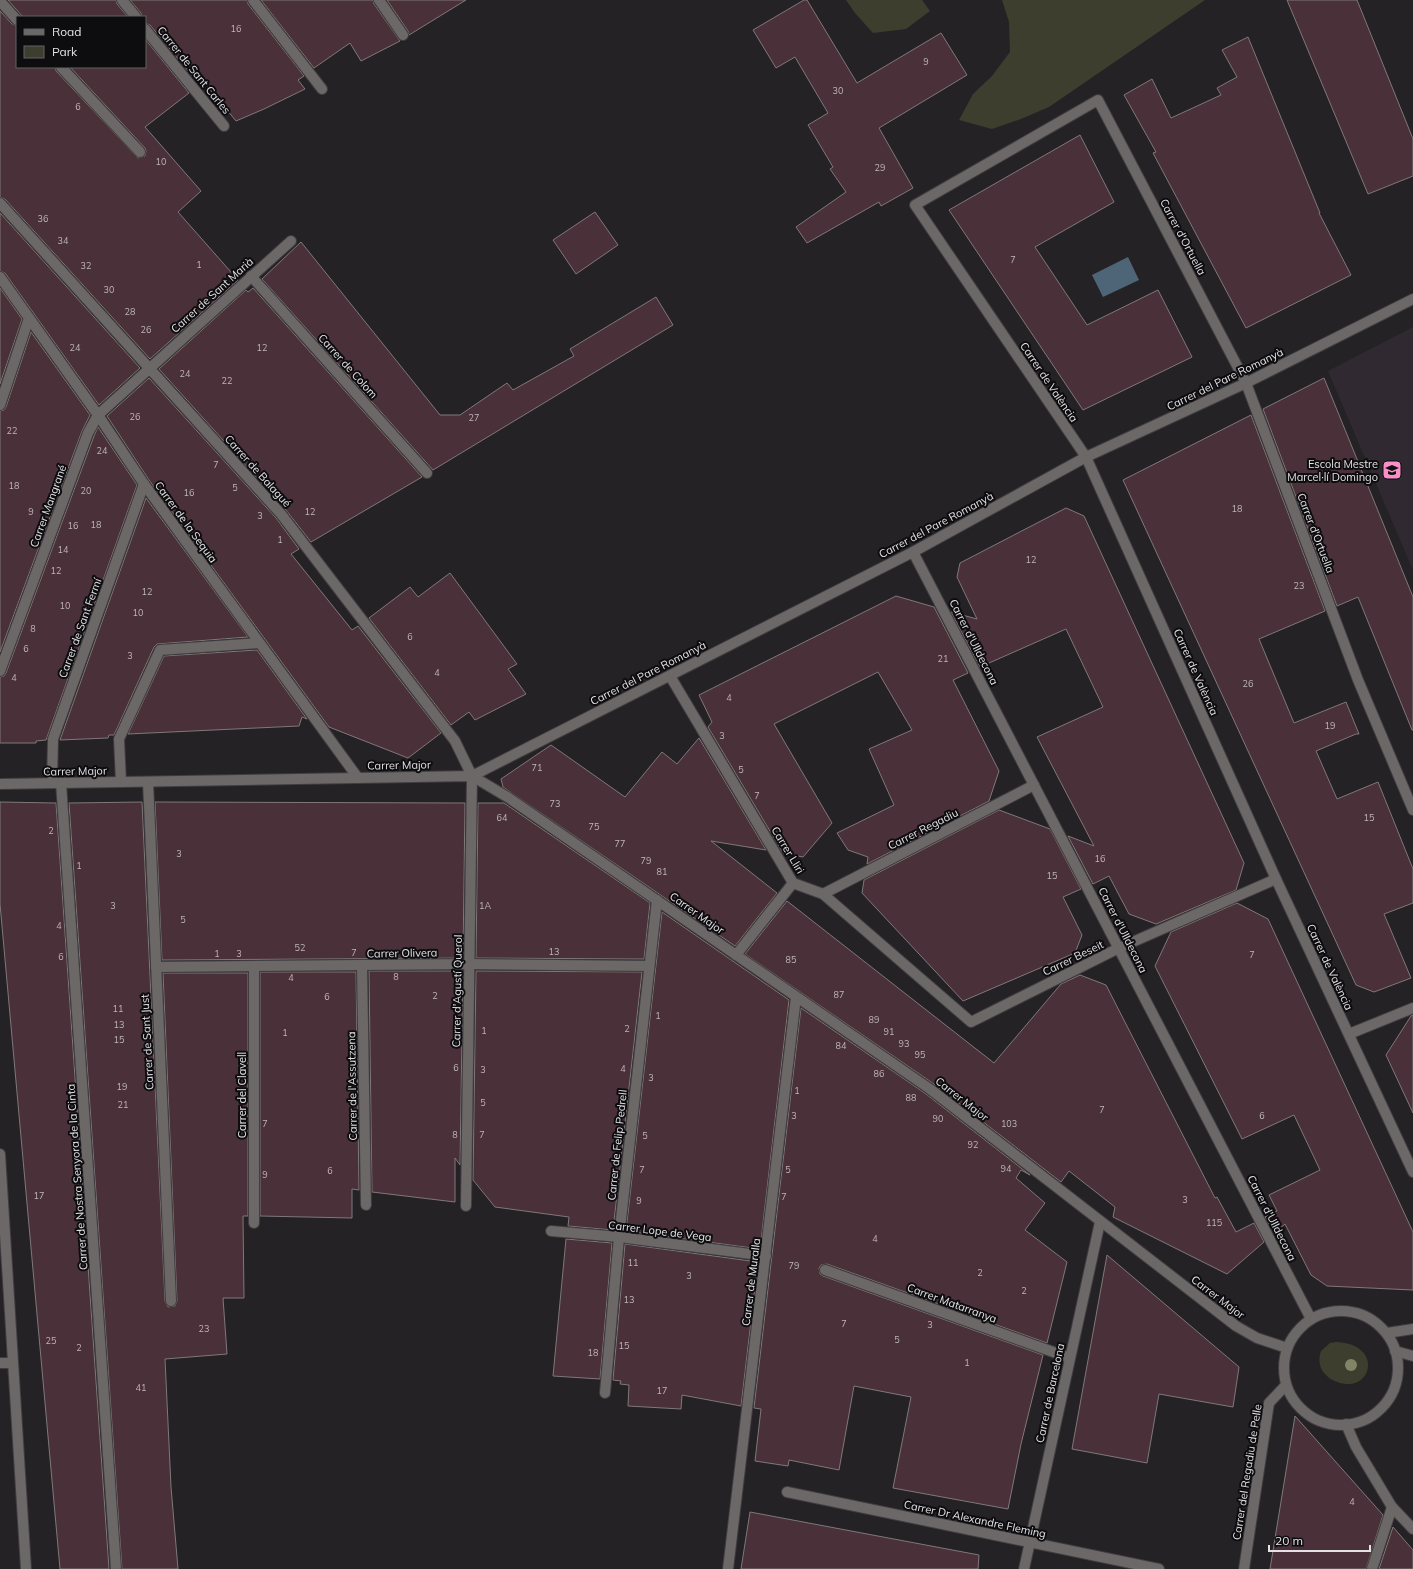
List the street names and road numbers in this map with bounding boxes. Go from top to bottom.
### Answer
street label: Carrer de Sant Carles [154,23,234,117]
street label: Carrer d'Ortuella [1157,196,1209,278]
street label: Carrer de Sant Marià [168,254,256,336]
street label: Carrer de Colom [315,331,381,401]
street label: Carrer de València [1017,339,1081,425]
street label: Carrer del Pare Romanyà [1164,345,1286,413]
street label: Carrer de Balagué [222,432,294,510]
street label: Carrer Mangrané [27,463,69,549]
street label: Carrer de la Sequia [152,479,220,565]
street label: Carrer del Pare Romanyà [876,489,996,561]
street label: Carrer d'Ortuella [1294,491,1338,575]
street label: Carrer de Sant Fermí [55,575,105,680]
street label: Carrer d'Ulldecona [946,597,1002,687]
street label: Carrer de València [1171,626,1221,718]
street label: Carrer del Pare Romanyà [588,638,708,708]
street label: Carrer Major [367,757,431,773]
street label: Carrer Major [43,763,107,779]
street label: Carrer Regadiu [886,805,960,853]
street label: Carrer Lliri [768,824,808,876]
street label: Carrer d'Ulldecona [1095,885,1151,975]
street label: Carrer Major [667,889,727,937]
street label: Carrer de València [1304,922,1356,1012]
street label: Carrer d'Agustí Querol [449,934,465,1048]
street label: Carrer Beseit [1040,937,1106,979]
street label: Carrer Olivera [367,945,437,961]
street label: Carrer de Sant Just [137,994,157,1090]
street label: Carrer de l'Assutzena [344,1031,360,1141]
street label: Carrer del Clavell [235,1052,249,1138]
street label: Carrer Major [933,1074,991,1124]
street label: Carrer de Nostra Senyora de la Cinta [64,1083,90,1271]
street label: Carrer de Felip Pedrell [604,1089,630,1201]
street label: Carrer d'Ulldecona [1244,1173,1300,1263]
street label: Carrer Lope de Vega [607,1218,713,1244]
street label: Carrer de Muralla [739,1237,763,1327]
street label: Carrer Major [1188,1272,1248,1322]
street label: Carrer Matarranya [905,1280,999,1326]
street label: Carrer de Barcelona [1033,1342,1067,1444]
street label: Carrer del Regadiu de Pelle [1229,1403,1265,1541]
street label: Carrer Dr Alexandre Fleming [903,1497,1047,1541]

